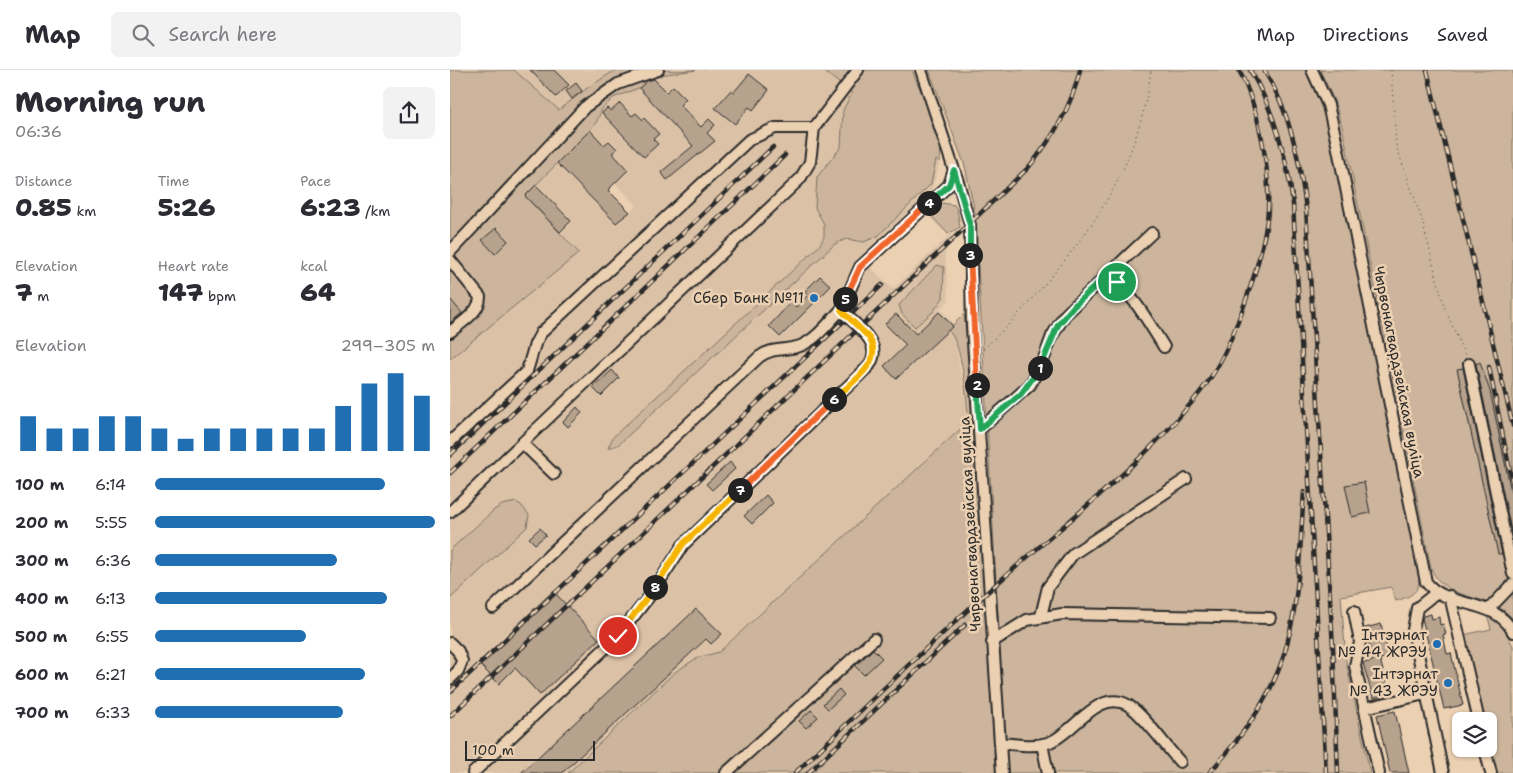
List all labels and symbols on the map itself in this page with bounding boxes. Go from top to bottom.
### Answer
pin: 4 [916,190,942,216]
pin: 3 [958,242,982,268]
pin [1096,261,1138,303]
street label: Чырвонагвардзейская вуліца [1369,264,1430,480]
pin: 5 [832,286,858,312]
place label: Сбер Банк №11 [693,288,804,308]
marker: Сбер Банк №11 [808,292,820,304]
pin: 1 [1028,356,1052,380]
pin: 2 [964,372,990,398]
pin: 6 [822,386,846,412]
street label: Чырвонагвардзейская вуліца [954,415,986,632]
pin: 7 [728,478,752,502]
pin: 8 [642,574,668,600]
pin [597,615,639,657]
place label: Інтэрнат № 44 ЖРЭУ [1338,625,1427,662]
marker: Інтэрнат № 44 ЖРЭУ [1431,638,1443,650]
place label: Інтэрнат № 43 ЖРЭУ [1349,664,1438,701]
marker: Інтэрнат № 43 ЖРЭУ [1442,677,1454,689]
scale bar [465,738,595,761]

